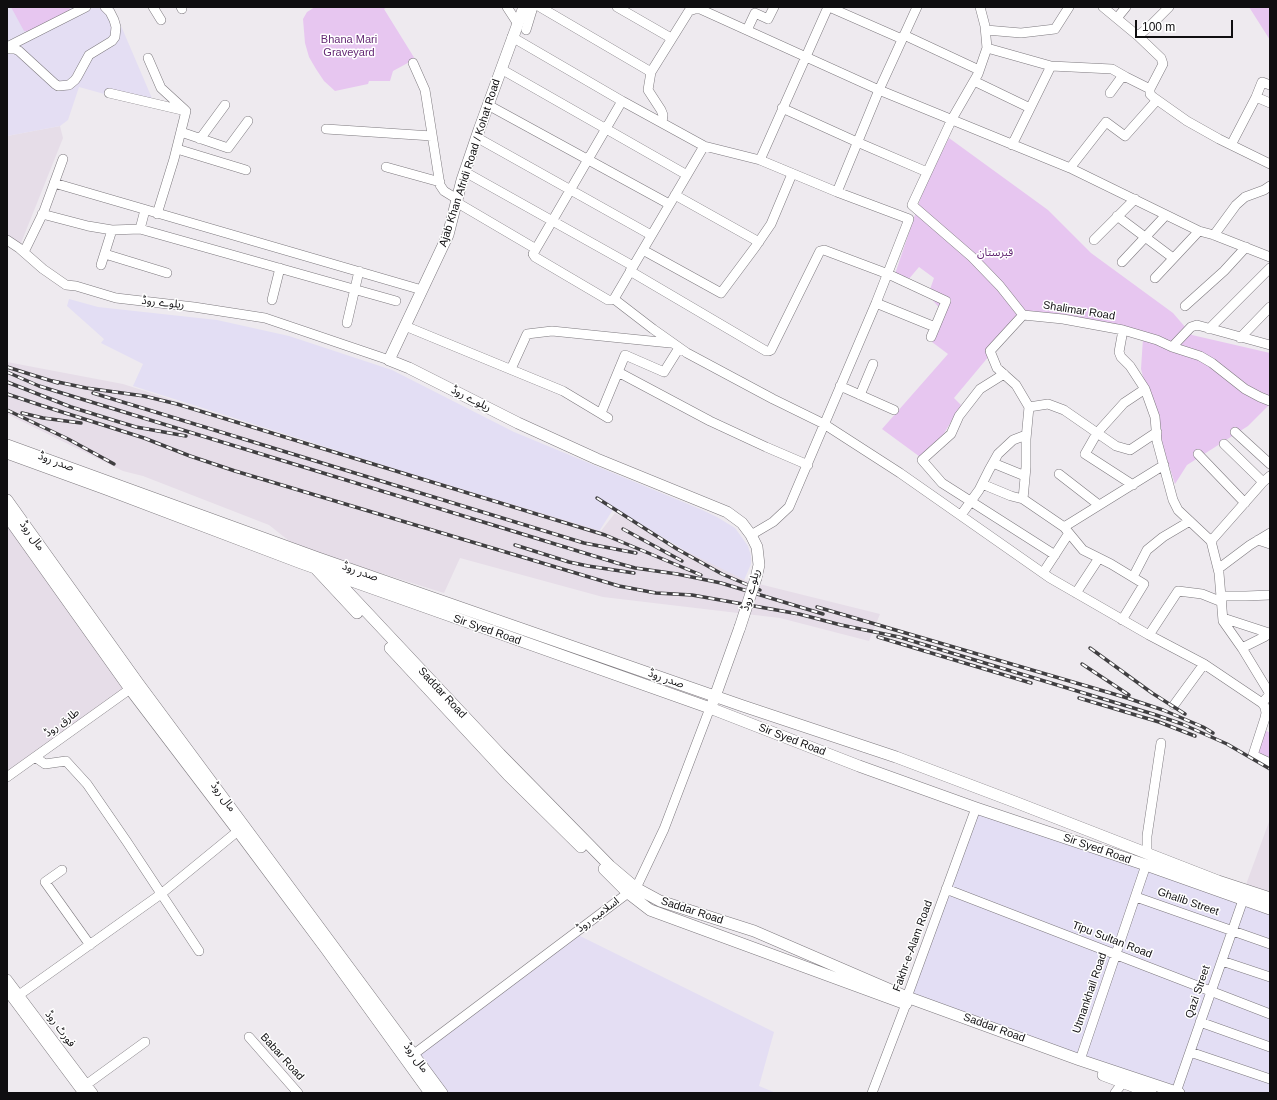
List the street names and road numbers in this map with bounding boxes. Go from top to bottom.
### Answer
street label: Ajab Khan Afridi Road / Kohat Road [437,78,503,248]
street label: ریلوے روڈ [141,294,185,312]
street label: Shalimar Road [1042,299,1116,323]
street label: ریلوے روڈ [449,383,493,415]
street label: صدر روڈ [36,449,76,475]
street label: مال روڈ [17,518,47,554]
street label: صدر روڈ [340,560,380,584]
street label: ریلوے روڈ [739,567,763,613]
street label: Sir Syed Road [451,612,523,648]
street label: Saddar Road [415,665,469,721]
street label: صدر روڈ [646,667,686,691]
street label: طارق روڈ [42,706,82,740]
street label: Sir Syed Road [757,721,827,759]
street label: مال روڈ [208,779,238,815]
street label: Sir Syed Road [1061,831,1133,867]
street label: Ghalib Street [1155,885,1221,919]
street label: اسلامیہ روڈ [574,895,622,935]
street label: Saddar Road [659,895,725,927]
street label: Fakhr-e-Alam Road [890,899,936,993]
street label: Tipu Sultan Road [1070,919,1154,961]
street label: Utmankhail Road [1070,951,1110,1035]
street label: Qazi Street [1183,964,1213,1020]
street label: فورٹ روڈ [42,1008,78,1050]
street label: Saddar Road [961,1011,1027,1045]
street label: Babar Road [257,1031,307,1083]
street label: مال روڈ [401,1040,431,1076]

